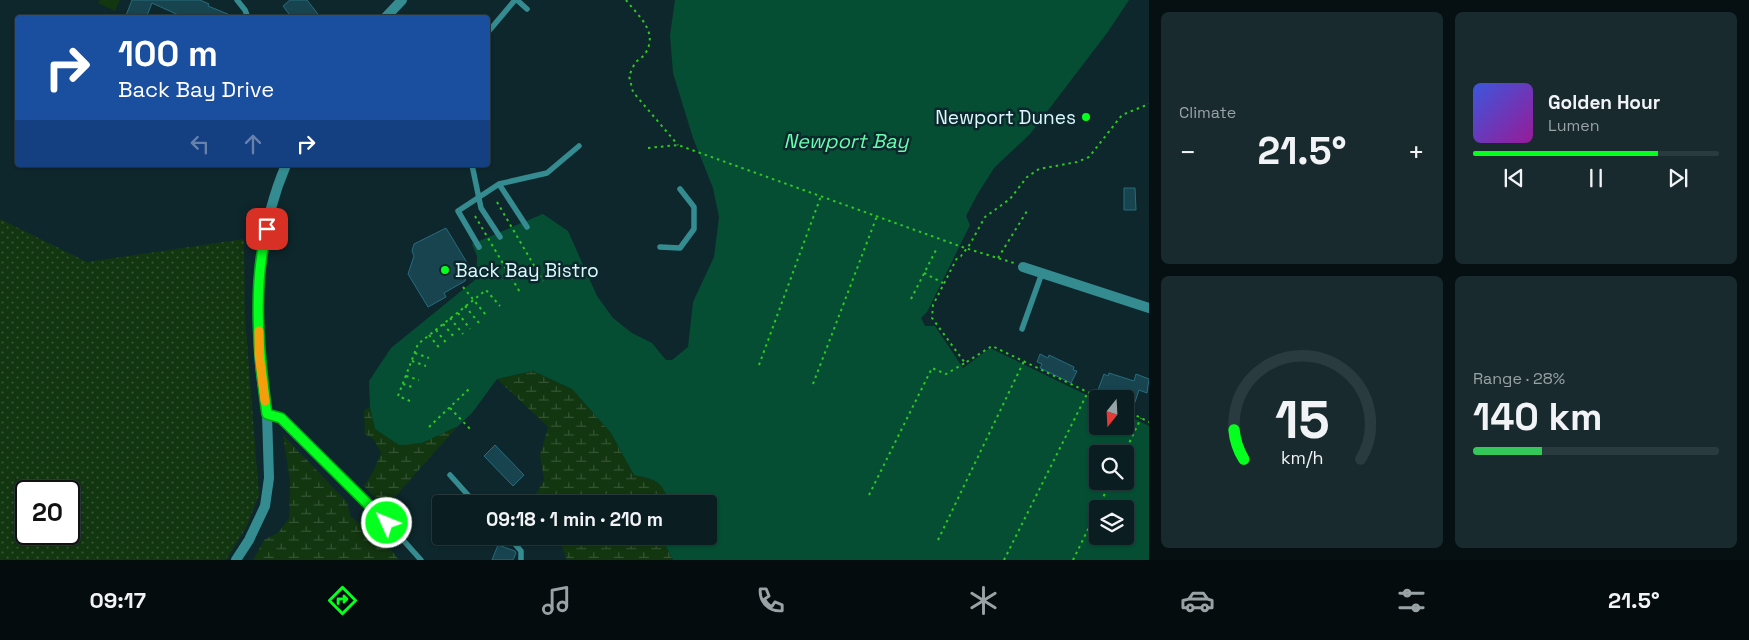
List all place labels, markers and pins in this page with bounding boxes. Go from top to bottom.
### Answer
place label: Newport Dunes [935,105,1076,130]
marker: Newport Dunes [1080,111,1092,123]
pin [246,208,288,250]
place label: Back Bay Bistro [455,258,599,283]
marker: Back Bay Bistro [439,264,451,276]

